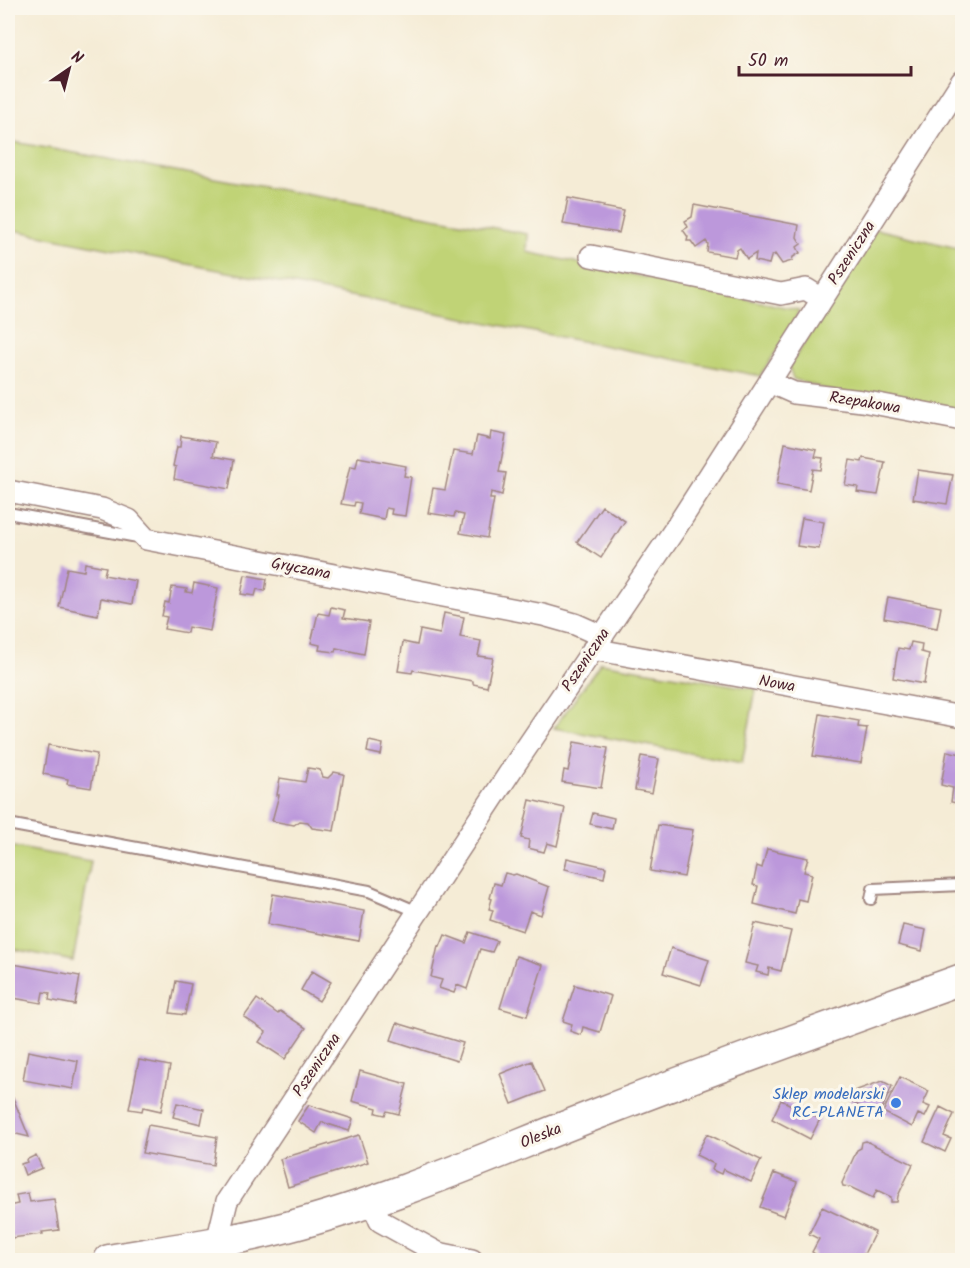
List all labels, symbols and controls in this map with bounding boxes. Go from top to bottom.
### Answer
north arrow [39,39,99,99]
scale bar [739,39,912,77]
text: N [65,45,88,71]
text: 50 m [748,47,788,76]
street label: Pszeniczna [822,216,882,290]
street label: Rzepakowa [828,385,902,421]
street label: Gryczana [269,551,333,587]
street label: Pszeniczna [555,623,617,697]
street label: Nowa [757,669,797,699]
street label: Pszeniczna [286,1028,348,1102]
place label: Sklep modelarski RC-PLANETA [773,1082,885,1125]
marker: Sklep modelarski RC-PLANETA [889,1096,903,1110]
street label: Oleska [516,1116,566,1156]

